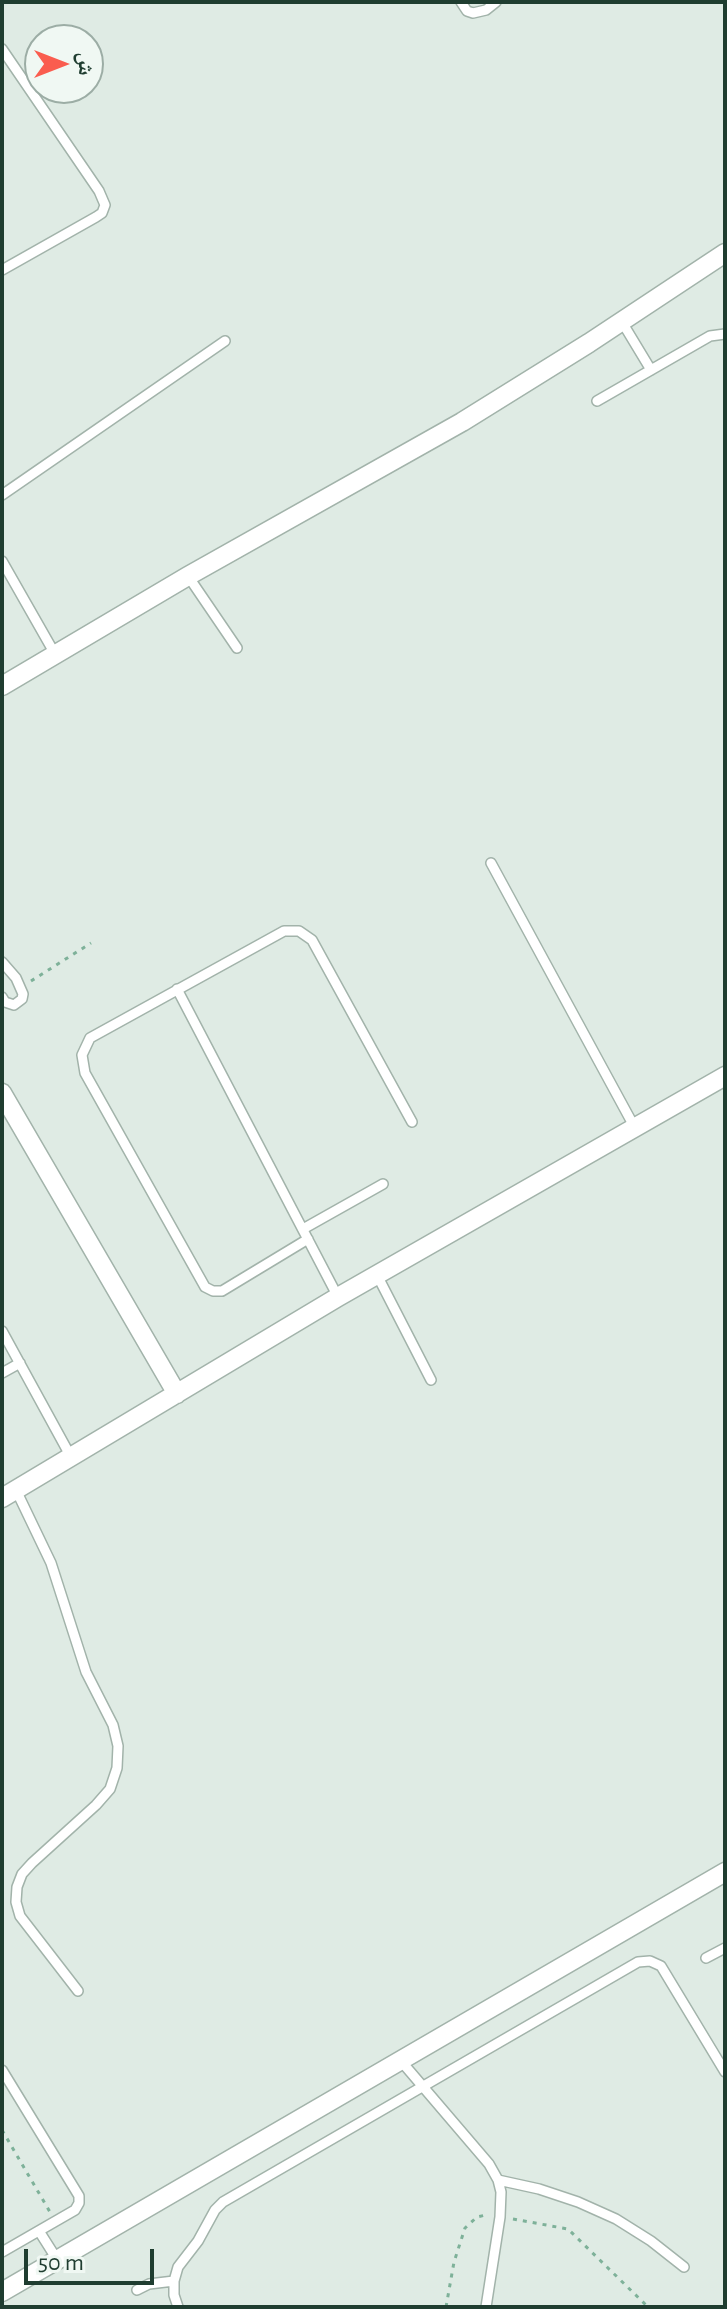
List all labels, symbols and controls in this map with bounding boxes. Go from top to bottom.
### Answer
north arrow [24,24,104,104]
text: ش [75,52,97,76]
scale bar [28,2233,158,2283]
text: 50 m [38,2251,84,2275]

